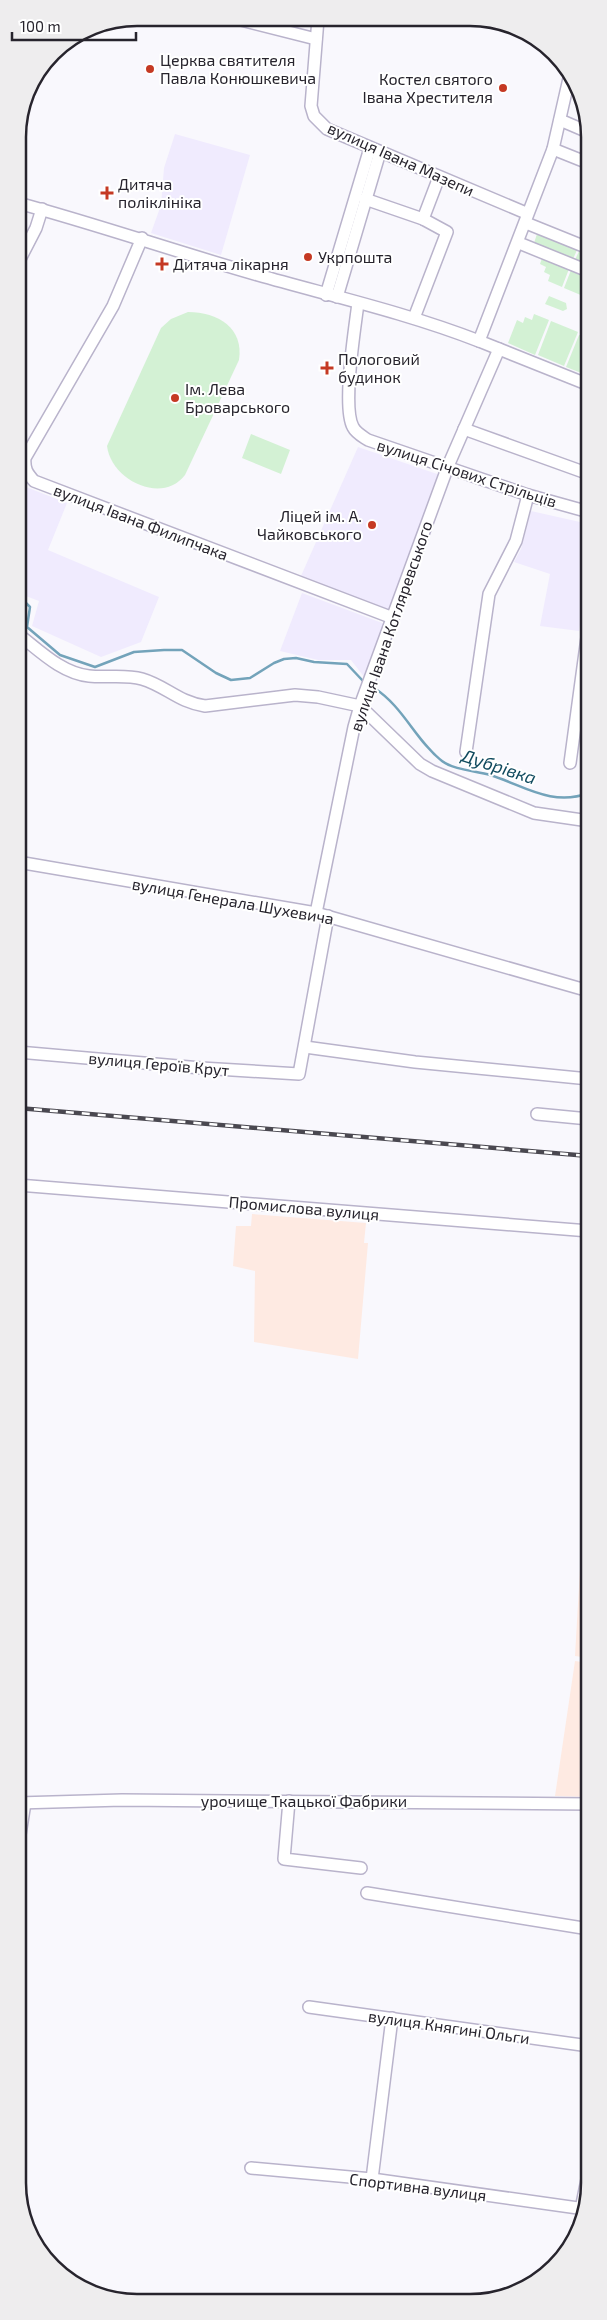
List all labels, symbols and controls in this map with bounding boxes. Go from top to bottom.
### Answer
scale bar [12,10,136,42]
text: 100 m [20,17,61,35]
place label: Церква святителя Павла Конюшкевича [160,50,316,87]
marker: Церква святителя Павла Конюшкевича [144,63,156,75]
place label: Костел святого Івана Хрестителя [362,69,493,106]
marker: Костел святого Івана Хрестителя [497,82,509,94]
street label: вулиця Івана Мазепи [325,118,477,200]
place label: Дитяча поліклініка [118,174,202,211]
marker: Дитяча поліклініка [100,186,114,200]
place label: Укрпошта [318,247,392,266]
marker: Укрпошта [302,251,314,263]
place label: Дитяча лікарня [173,254,289,273]
marker: Дитяча лікарня [155,257,169,271]
place label: Пологовий будинок [338,349,420,387]
marker: Пологовий будинок [320,361,334,375]
place label: Ім. Лева Броварського [185,379,290,416]
marker: Ім. Лева Броварського [169,392,181,404]
street label: вулиця Січових Стрільців [375,434,559,512]
street label: вулиця Івана Филипчака [51,479,231,565]
place label: Ліцей ім. А. Чайковського [257,506,362,543]
street label: вулиця Івана Котляревського [345,518,437,734]
marker: Ліцей ім. А. Чайковського [366,519,378,531]
water label: Дубрівка [458,743,539,788]
street label: вулиця Генерала Шухевича [130,873,336,929]
street label: вулиця Героїв Крут [88,1048,230,1080]
street label: Промислова вулиця [228,1191,380,1225]
street label: урочище Ткацької Фабрики [201,1791,407,1811]
street label: вулиця Княгині Ольги [367,2006,531,2048]
street label: Спортивна вулиця [348,2169,488,2205]

